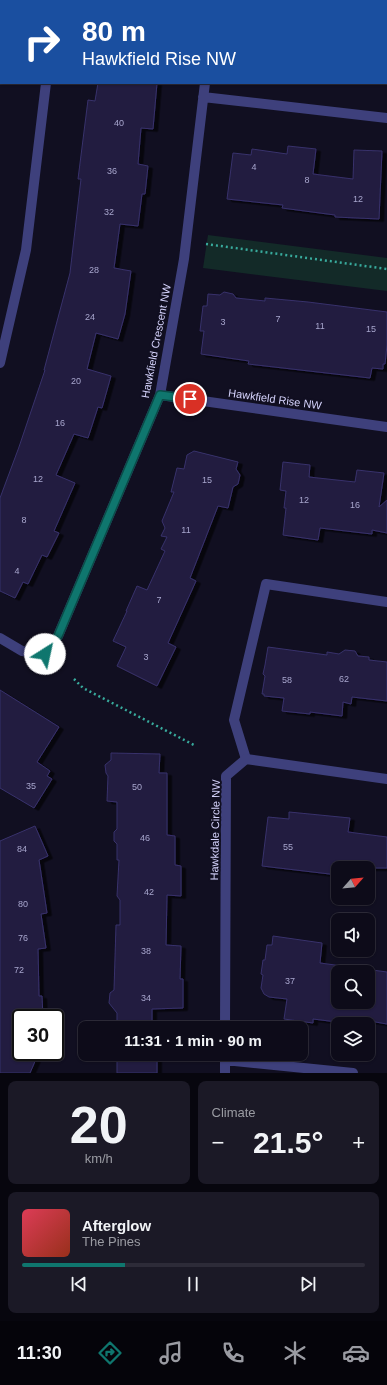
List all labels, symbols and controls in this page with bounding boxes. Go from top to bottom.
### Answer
icon: right [16,16,68,68]
text: 80 m [82,16,146,47]
text: Hawkfield Rise NW [82,49,236,69]
house number: 40 [114,118,124,128]
house number: 4 [251,162,257,172]
house number: 36 [107,166,117,176]
house number: 8 [304,175,310,185]
house number: 12 [353,194,363,204]
house number: 32 [104,207,114,217]
house number: 28 [89,265,99,275]
street label: Hawkfield Crescent NW [139,282,173,399]
house number: 24 [85,312,95,322]
house number: 7 [275,314,281,324]
house number: 3 [220,317,226,327]
house number: 11 [315,321,325,331]
house number: 15 [366,324,376,334]
house number: 20 [71,376,81,386]
pin [173,382,207,416]
street label: Hawkfield Rise NW [228,387,323,412]
icon: arrive [179,388,201,410]
house number: 16 [55,418,65,428]
house number: 12 [33,474,43,484]
house number: 15 [202,475,212,485]
house number: 12 [299,495,309,505]
house number: 16 [350,500,360,510]
house number: 8 [21,515,27,525]
house number: 11 [181,525,191,535]
house number: 4 [14,566,20,576]
house number: 7 [156,595,162,605]
position arrow [24,633,66,675]
house number: 3 [143,652,149,662]
house number: 62 [339,674,349,684]
house number: 58 [282,675,292,685]
street label: Hawkdale Circle NW [208,779,222,881]
house number: 35 [26,781,36,791]
house number: 50 [132,782,142,792]
house number: 46 [140,833,150,843]
house number: 55 [283,842,293,852]
house number: 84 [17,844,27,854]
north arrow [331,861,375,905]
map controls [331,861,375,1061]
house number: 42 [144,887,154,897]
house number: 80 [18,899,28,909]
button: sound [331,913,375,957]
house number: 76 [18,933,28,943]
house number: 38 [141,946,151,956]
house number: 72 [14,965,24,975]
button: search [331,965,375,1009]
house number: 37 [285,976,295,986]
house number: 34 [141,993,151,1003]
speed limit sign: 30 [12,1009,64,1061]
button: layers [331,1017,375,1061]
text: 11:31 · 1 min · 90 m [124,1032,262,1049]
text: 20 [70,1096,128,1154]
text: Climate [212,1105,256,1120]
text: 21.5° [253,1126,323,1159]
text: − [212,1130,224,1155]
text: + [352,1130,365,1155]
text: km/h [85,1151,113,1166]
text: Afterglow [82,1217,151,1234]
text: The Pines [82,1234,141,1249]
icon: previous [68,1273,90,1295]
icon: pause [182,1273,204,1295]
icon: next [297,1273,319,1295]
icon: directions [96,1339,124,1367]
icon: music [157,1339,185,1367]
icon: phone [219,1339,247,1367]
icon: climate [281,1339,309,1367]
icon: car [342,1339,370,1367]
text: 11:30 [17,1343,62,1363]

